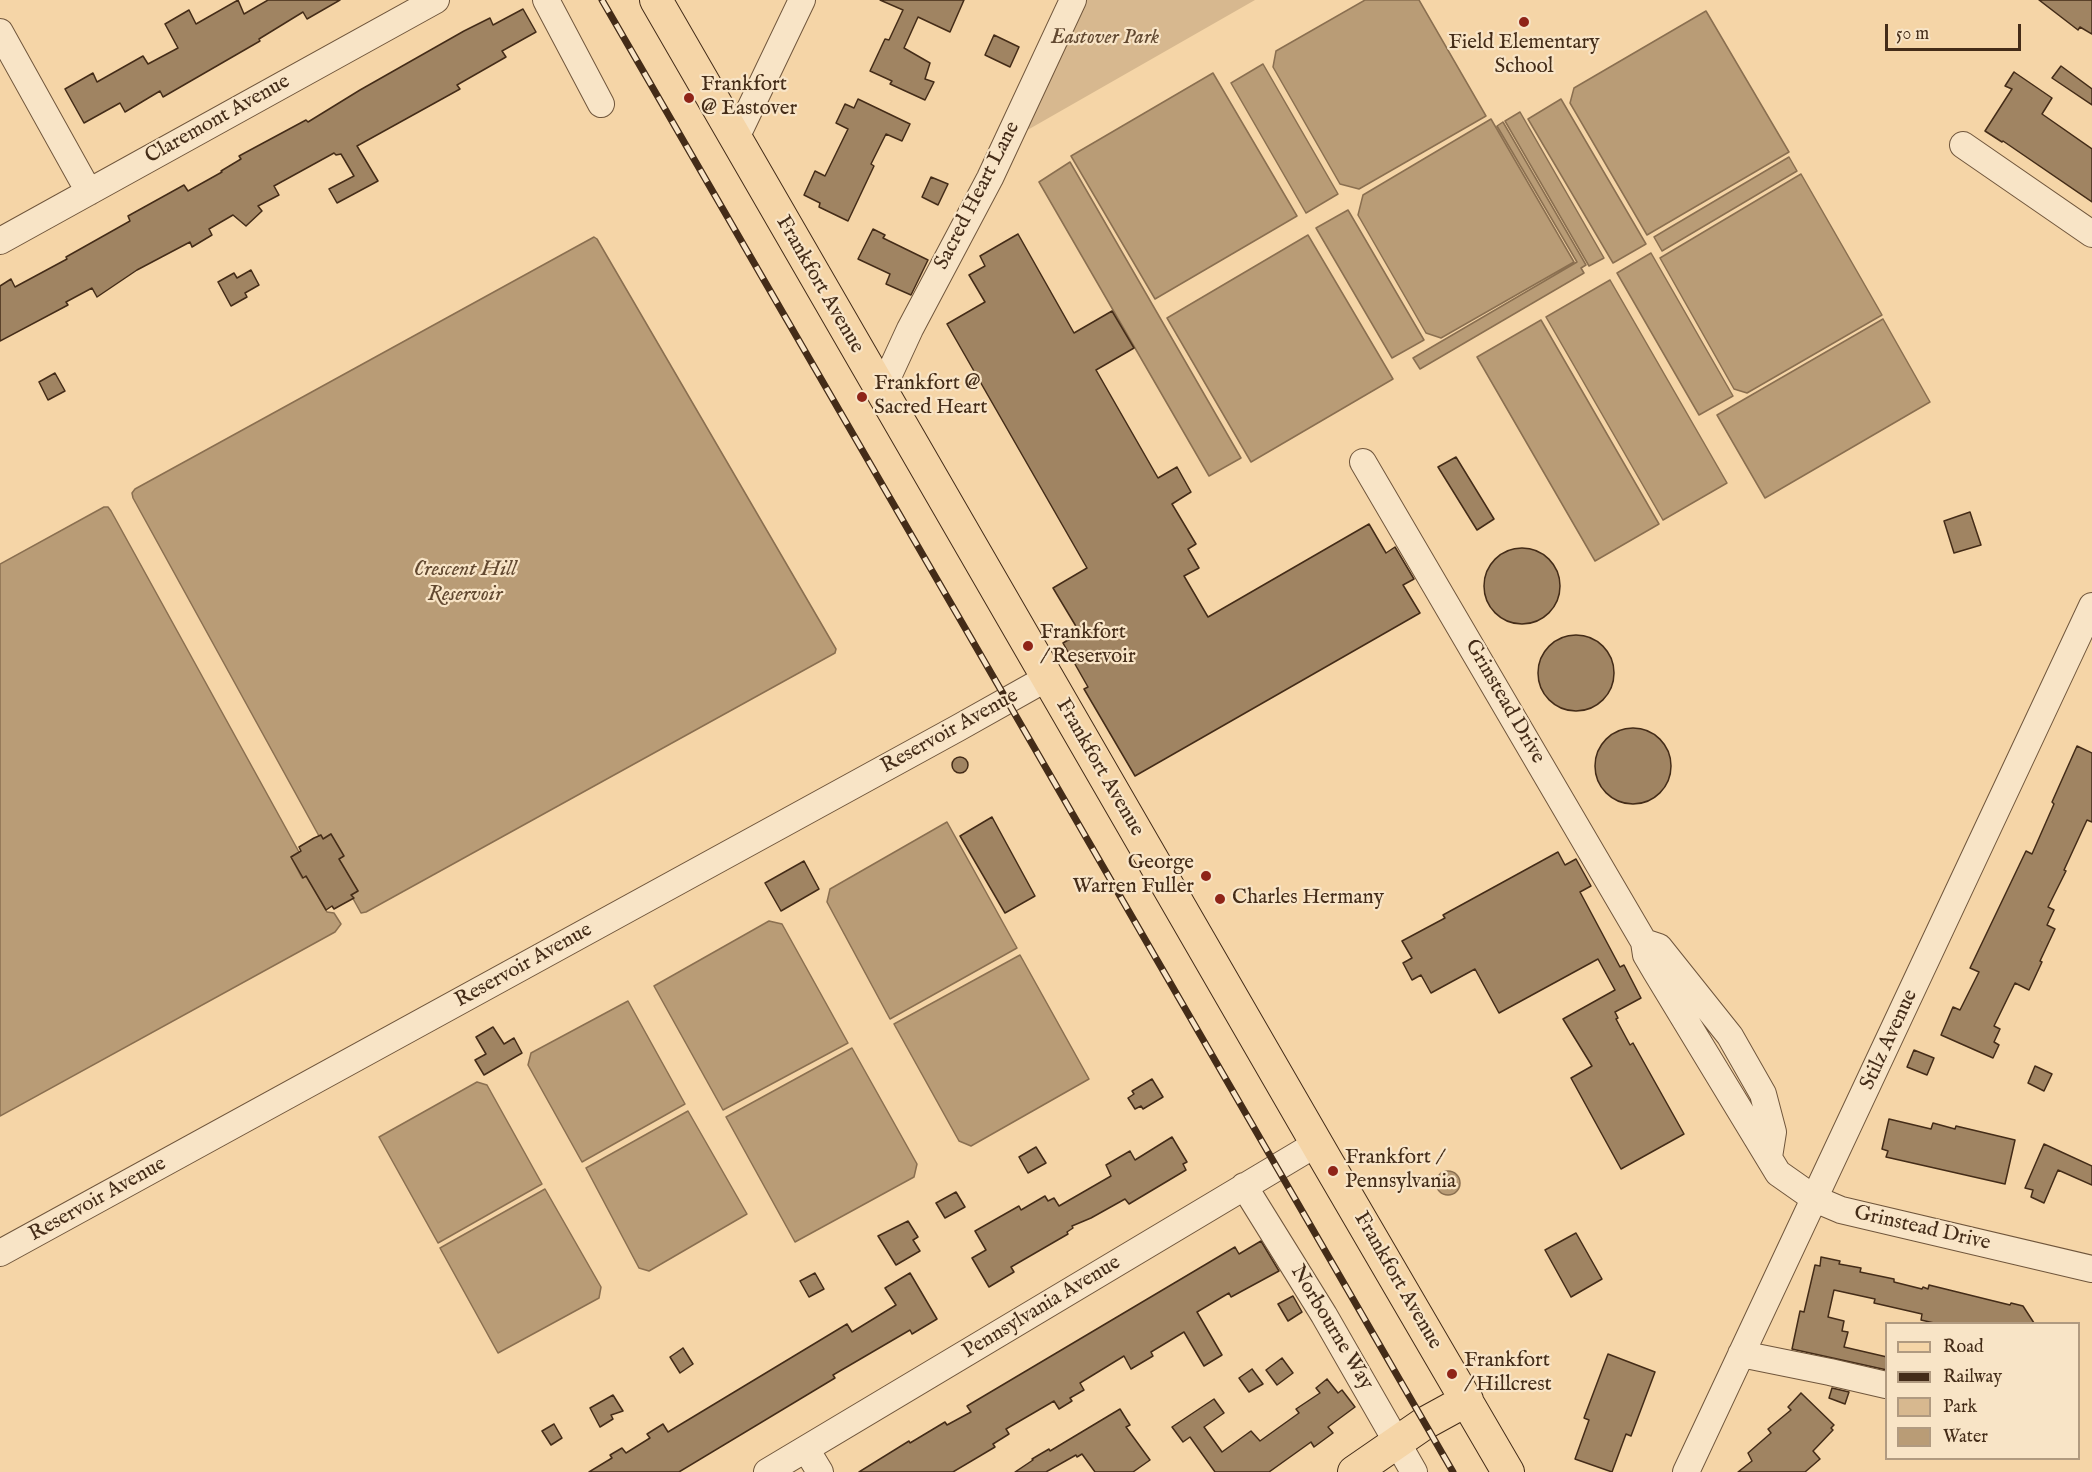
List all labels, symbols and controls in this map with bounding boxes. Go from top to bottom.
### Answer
scale bar [1888,12,2024,50]
marker: Field Elementary School [1517,15,1531,29]
text: 50 m [1896,23,1929,46]
park label: Eastover Park [1051,26,1159,52]
place label: Field Elementary School [1448,31,1600,81]
street label: Claremont Avenue [141,70,295,170]
place label: Frankfort @ Eastover [701,73,797,123]
marker: Frankfort @ Eastover [682,91,696,105]
street label: Sacred Heart Lane [930,118,1026,274]
street label: Frankfort Avenue [769,212,869,358]
place label: Frankfort @ Sacred Heart [874,372,987,422]
marker: Frankfort @ Sacred Heart [855,390,869,404]
water label: Crescent Hill Reservoir [414,557,516,608]
place label: Frankfort / Reservoir [1040,621,1136,671]
street label: Grinstead Drive [1458,635,1550,769]
marker: Frankfort / Reservoir [1021,639,1035,653]
street label: Reservoir Avenue [877,684,1023,780]
street label: Frankfort Avenue [1049,695,1149,841]
place label: George Warren Fuller [1073,851,1194,901]
marker: George Warren Fuller [1199,869,1213,883]
place label: Charles Hermany [1232,886,1384,912]
marker: Charles Hermany [1213,892,1227,906]
street label: Reservoir Avenue [451,918,597,1014]
street label: Stilz Avenue [1856,986,1924,1094]
place label: Frankfort / Pennsylvania [1345,1146,1456,1196]
street label: Reservoir Avenue [25,1152,171,1248]
marker: Frankfort / Pennsylvania [1326,1164,1340,1178]
street label: Grinstead Drive [1851,1201,1993,1257]
street label: Frankfort Avenue [1347,1208,1447,1354]
street label: Pennsylvania Avenue [958,1251,1126,1365]
street label: Norbourne Way [1284,1261,1378,1395]
legend [1885,1322,2080,1460]
text: Road [1943,1336,1984,1359]
place label: Frankfort / Hillcrest [1464,1349,1552,1399]
text: Railway [1943,1366,2002,1389]
marker: Frankfort / Hillcrest [1445,1367,1459,1381]
text: Park [1943,1396,1977,1419]
text: Water [1943,1426,1988,1449]

